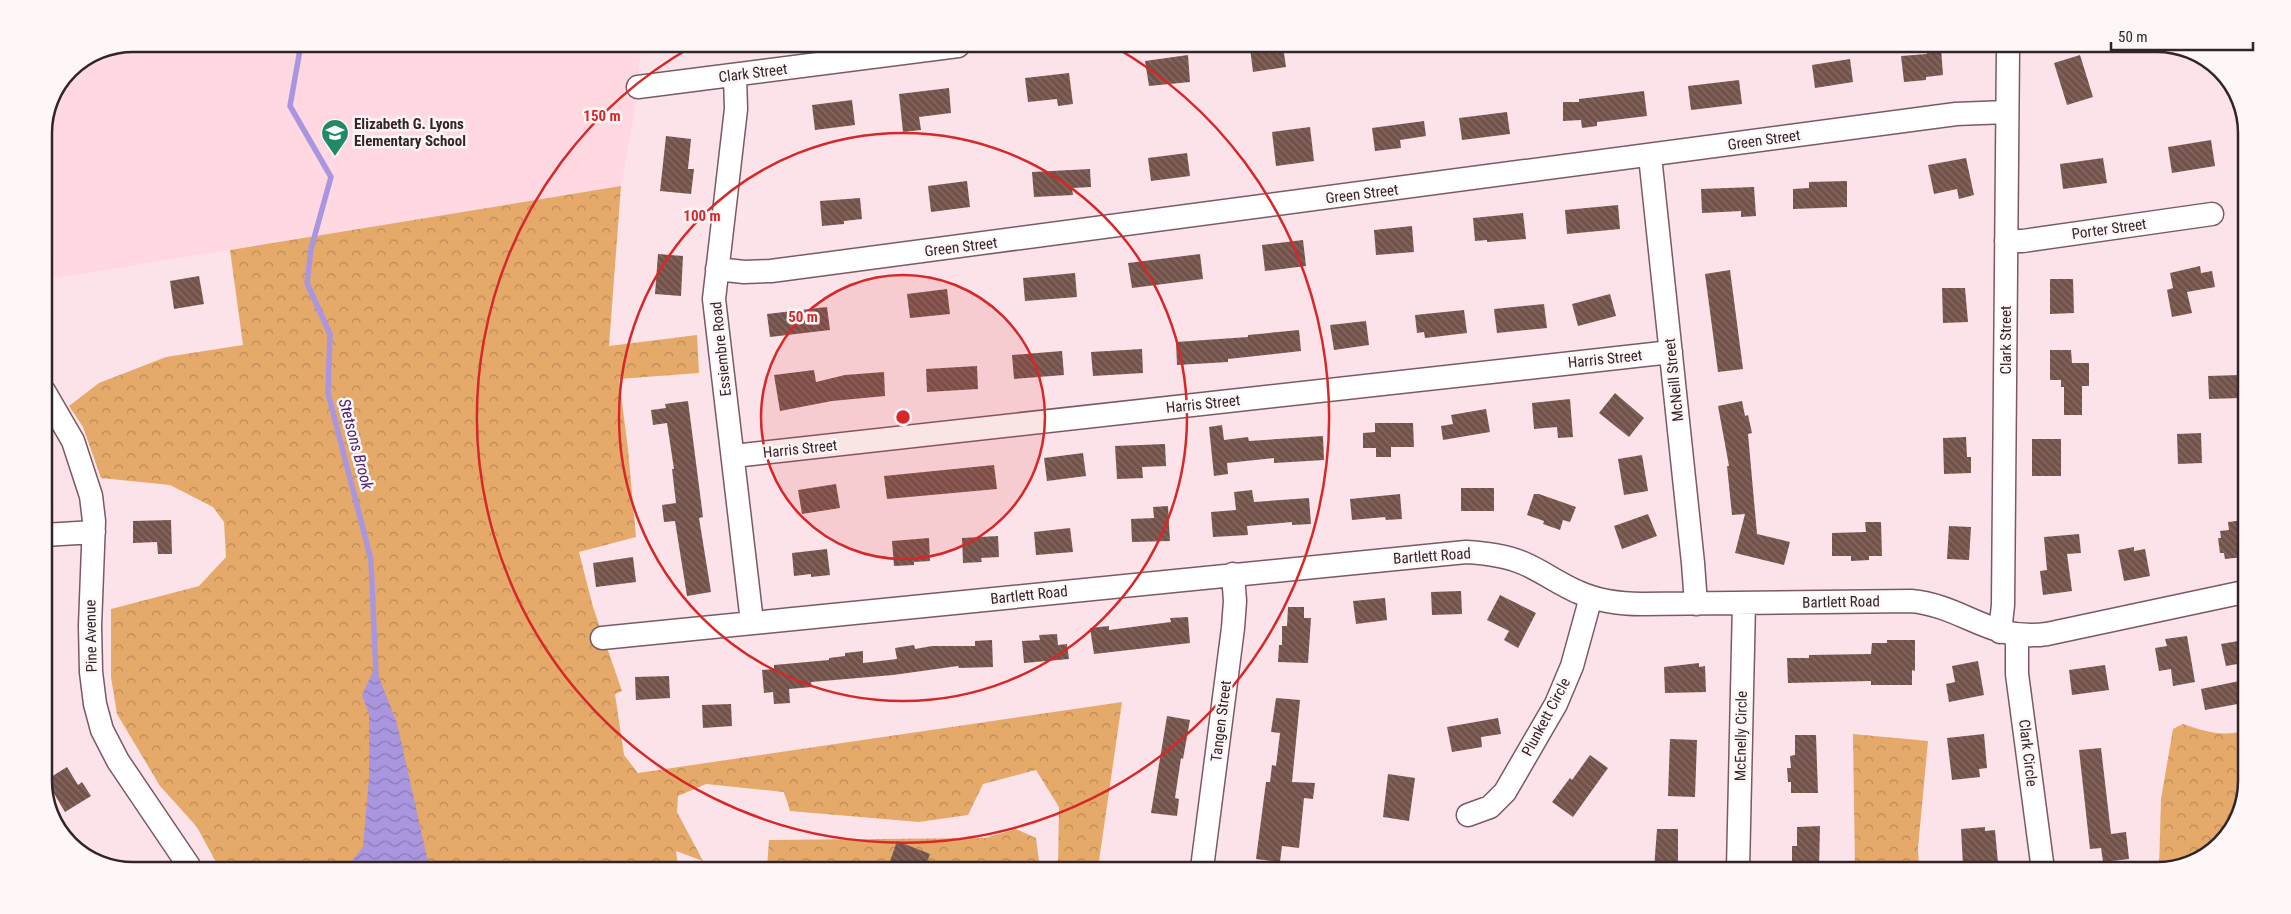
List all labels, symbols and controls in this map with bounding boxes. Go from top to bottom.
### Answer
scale bar [2111,20,2254,52]
text: 50 m [2118,28,2148,46]
street label: Clark Street [718,60,788,86]
text: 150 m [583,107,621,125]
place label: Elizabeth G. Lyons Elementary School [354,115,466,150]
school or university icon: Elizabeth G. Lyons Elementary School [320,118,350,157]
street label: Green Street [1726,126,1802,154]
street label: Green Street [1325,181,1399,207]
text: 100 m [683,207,721,225]
street label: Porter Street [2070,215,2148,243]
street label: Green Street [924,234,998,260]
street label: Essiembre Road [707,301,735,397]
street label: Clark Street [1997,305,2015,375]
text: 50 m [788,308,818,326]
street label: McNeill Street [1661,338,1687,422]
street label: Harris Street [1567,346,1643,372]
street label: Harris Street [1165,391,1241,417]
water label: Stetsons Brook [335,397,378,492]
centre of rings [894,408,912,426]
street label: Harris Street [762,436,838,462]
street label: Bartlett Road [1393,544,1471,568]
street label: Bartlett Road [989,582,1069,608]
street label: Bartlett Road [1802,592,1880,612]
street label: Pine Avenue [81,600,101,672]
street label: Plunkett Circle [1518,675,1574,759]
street label: Tangen Street [1207,679,1235,763]
street label: McEnelly Circle [1731,691,1751,781]
street label: Clark Circle [2015,718,2041,788]

